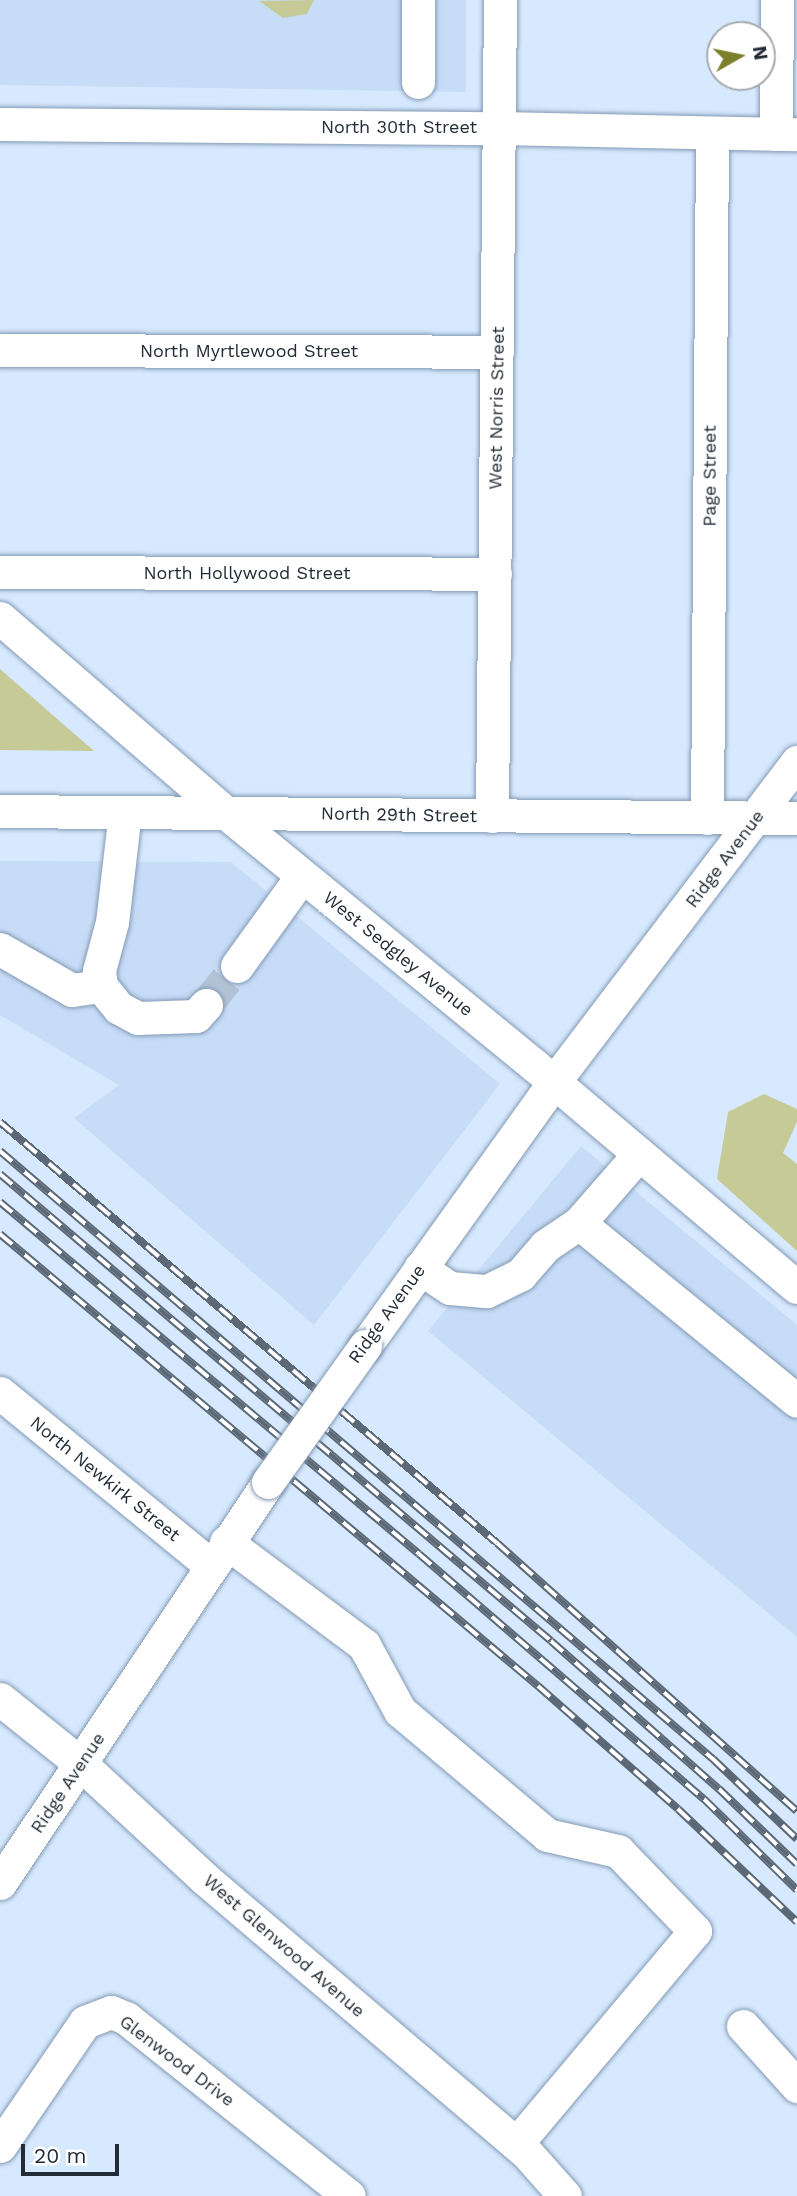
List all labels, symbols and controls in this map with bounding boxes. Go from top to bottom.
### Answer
north arrow [706,21,776,91]
text: N [748,44,773,62]
street label: North 30th Street [321,116,477,138]
street label: West Norris Street [485,326,509,490]
street label: North Myrtlewood Street [140,340,358,362]
street label: Page Street [699,425,721,527]
street label: North Hollywood Street [143,562,351,584]
street label: North 29th Street [321,803,477,827]
street label: Ridge Avenue [681,805,769,913]
street label: West Sedgley Avenue [318,887,478,1021]
street label: Ridge Avenue [344,1260,430,1368]
street label: North Newkirk Street [26,1412,184,1546]
street label: Ridge Avenue [26,1728,110,1838]
street label: West Glenwood Avenue [199,1870,369,2022]
street label: Glenwood Drive [115,2011,239,2111]
scale bar [24,2130,122,2174]
text: 20 m [34,2143,86,2168]

